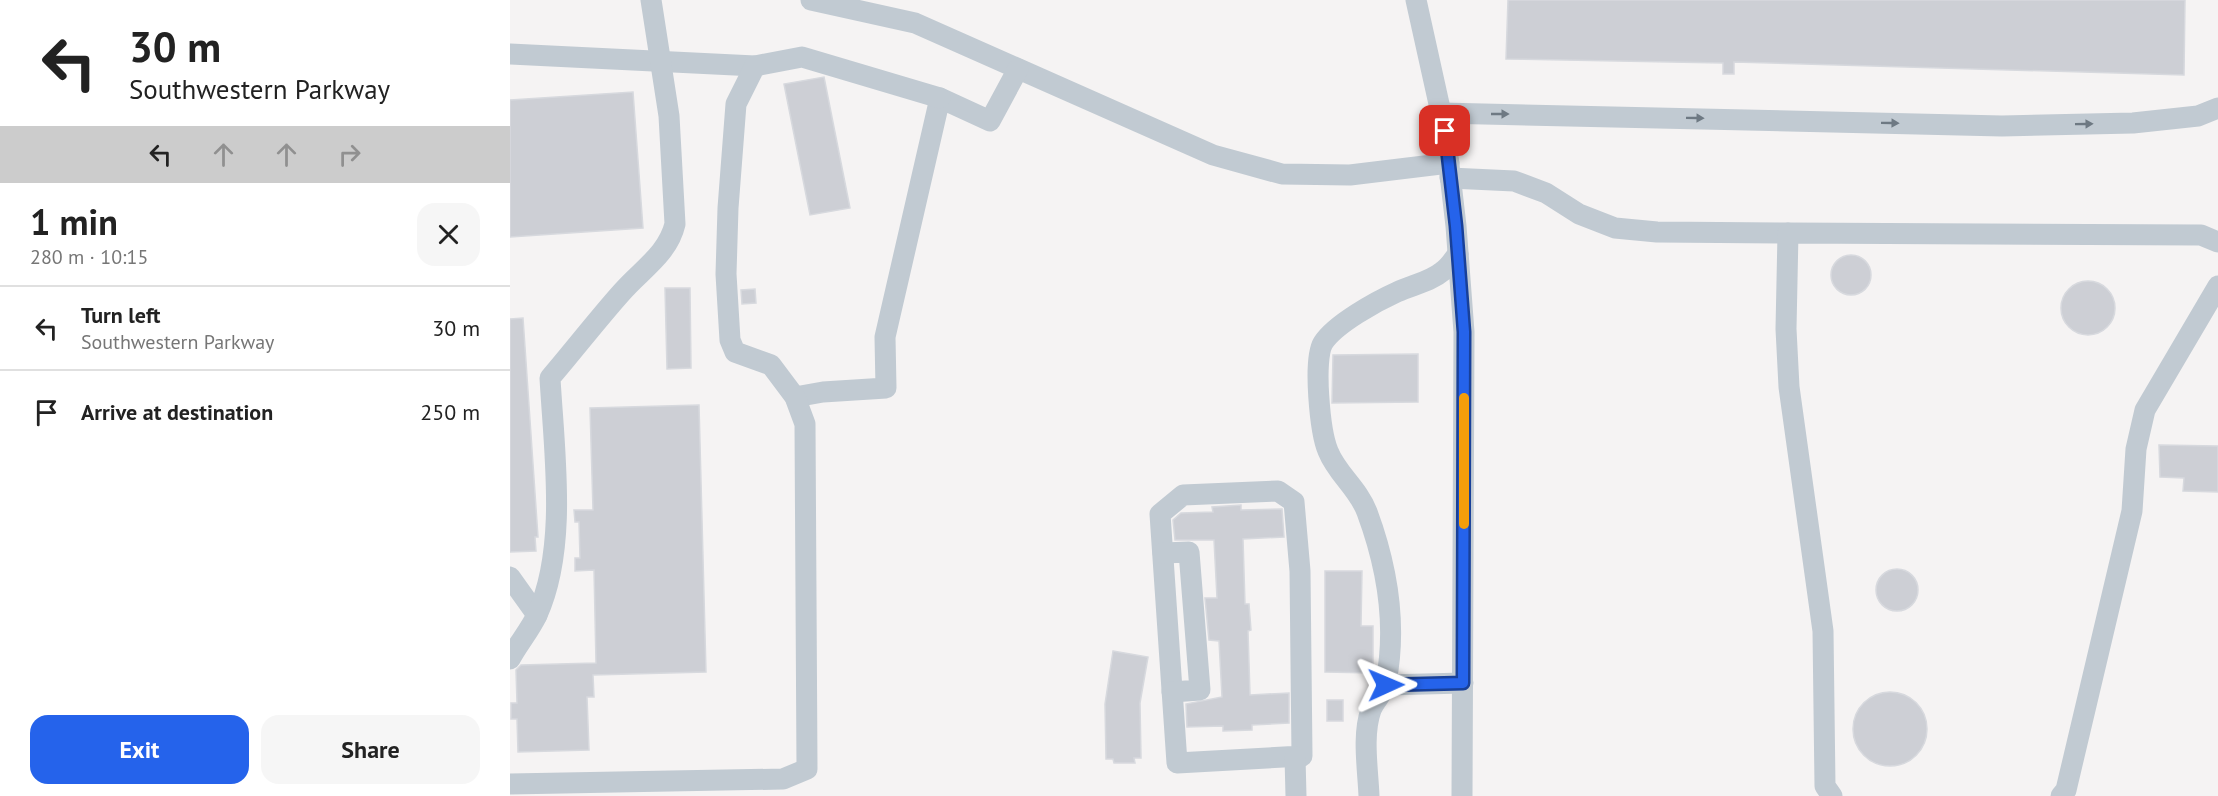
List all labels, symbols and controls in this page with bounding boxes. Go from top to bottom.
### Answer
text: 30 m [129,19,221,74]
icon: left [30,24,108,102]
text: Southwestern Parkway [129,72,390,106]
pin [1419,105,1470,156]
one-way arrow [1490,109,1509,119]
one-way arrow [1685,113,1704,123]
icon: arrive [1428,114,1461,147]
one-way arrow [1880,118,1899,128]
one-way arrow [2075,119,2094,129]
icon: left [144,138,177,171]
icon: ahead [207,138,240,171]
icon: ahead [270,138,303,171]
icon: right [333,138,366,171]
text: 1 min [30,198,118,245]
button: close [417,203,480,266]
text: 280 m · 10:15 [30,244,148,270]
text: Turn left [81,301,161,329]
icon: left [30,312,63,345]
text: 30 m [432,314,480,342]
text: Southwestern Parkway [81,329,274,355]
icon: arrive [30,396,63,429]
text: Arrive at destination [81,398,273,426]
text: 250 m [420,398,480,426]
position arrow [1354,653,1418,717]
button: Exit [30,715,249,784]
button: Share [261,715,480,784]

